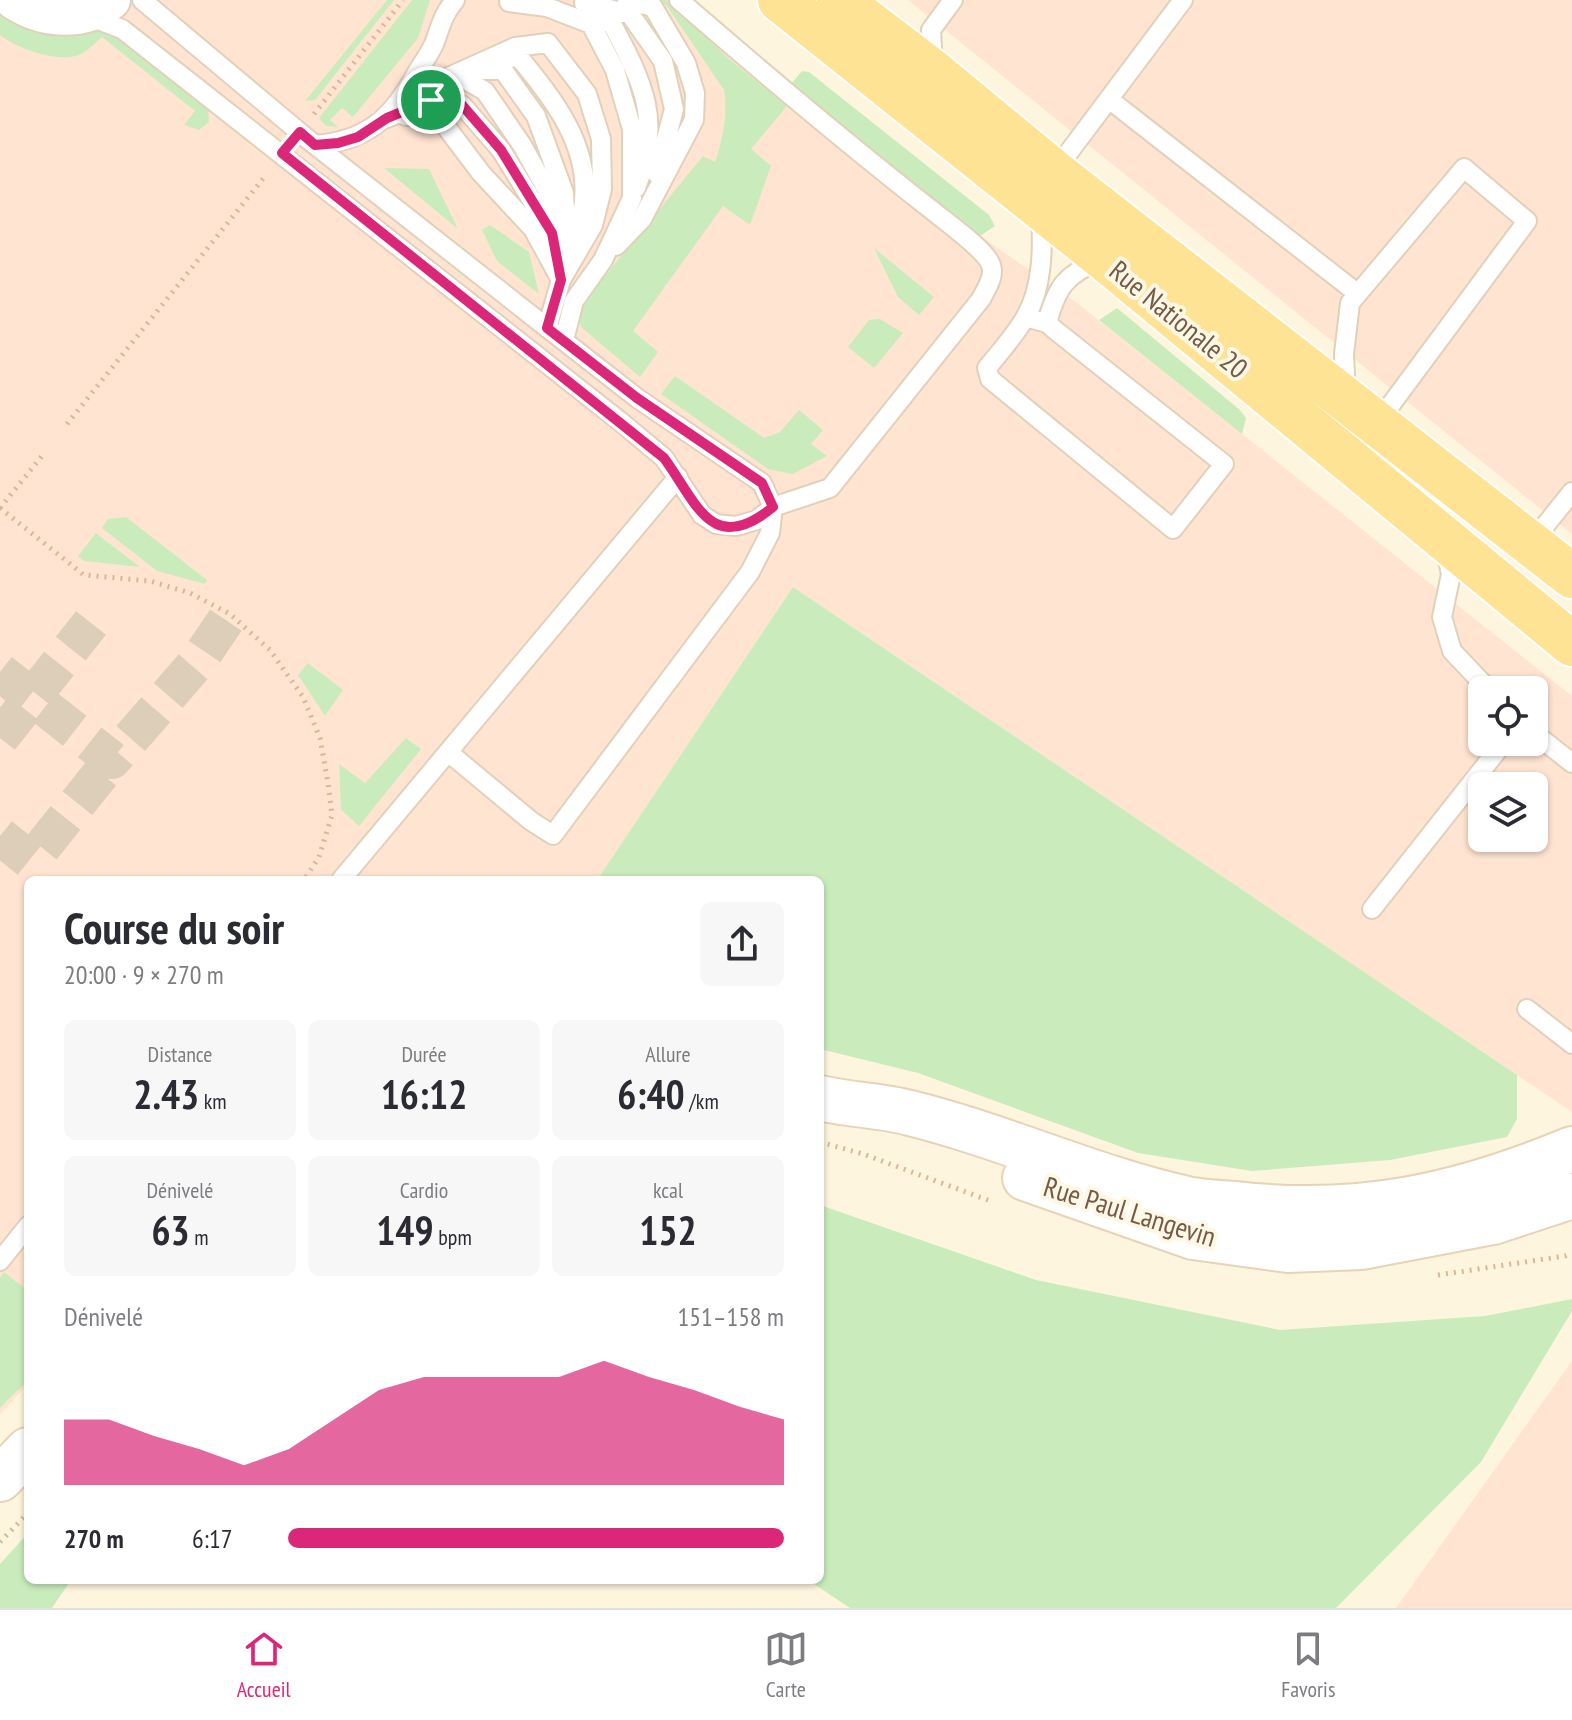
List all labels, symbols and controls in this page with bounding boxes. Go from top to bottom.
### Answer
pin [397,66,465,134]
icon: arrive [409,78,453,122]
street label: Rue Nationale 20 [1102,252,1256,386]
map controls [1468,676,1548,852]
button: locate [1468,676,1548,756]
button: layers [1468,772,1548,852]
text: Course du soir [64,899,284,956]
button: share [700,902,784,986]
text: 20:00 · 9 × 270 m [64,958,224,991]
text: Distance [148,1040,212,1068]
text: Durée [401,1040,447,1068]
text: Allure [645,1040,691,1068]
text: 2.43 [133,1068,199,1120]
text: 16:12 [381,1068,467,1120]
text: 6:40 [617,1068,685,1120]
text: km [199,1087,227,1115]
text: /km [685,1087,719,1115]
street label: Rue Paul Langevin [1040,1167,1220,1255]
text: Dénivelé [147,1176,213,1204]
text: Cardio [400,1176,448,1204]
text: kcal [653,1176,683,1204]
text: 63 [151,1204,190,1256]
text: 149 [376,1204,434,1256]
text: 152 [639,1204,697,1256]
text: m [190,1223,209,1251]
text: bpm [434,1223,472,1251]
text: Dénivelé [64,1300,143,1333]
text: 151–158 m [678,1300,784,1333]
text: 270 m [64,1522,124,1555]
text: 6:17 [192,1522,232,1555]
tab: Accueil [237,1627,291,1703]
tab: Carte [764,1627,808,1703]
tab: Favoris [1281,1627,1335,1703]

